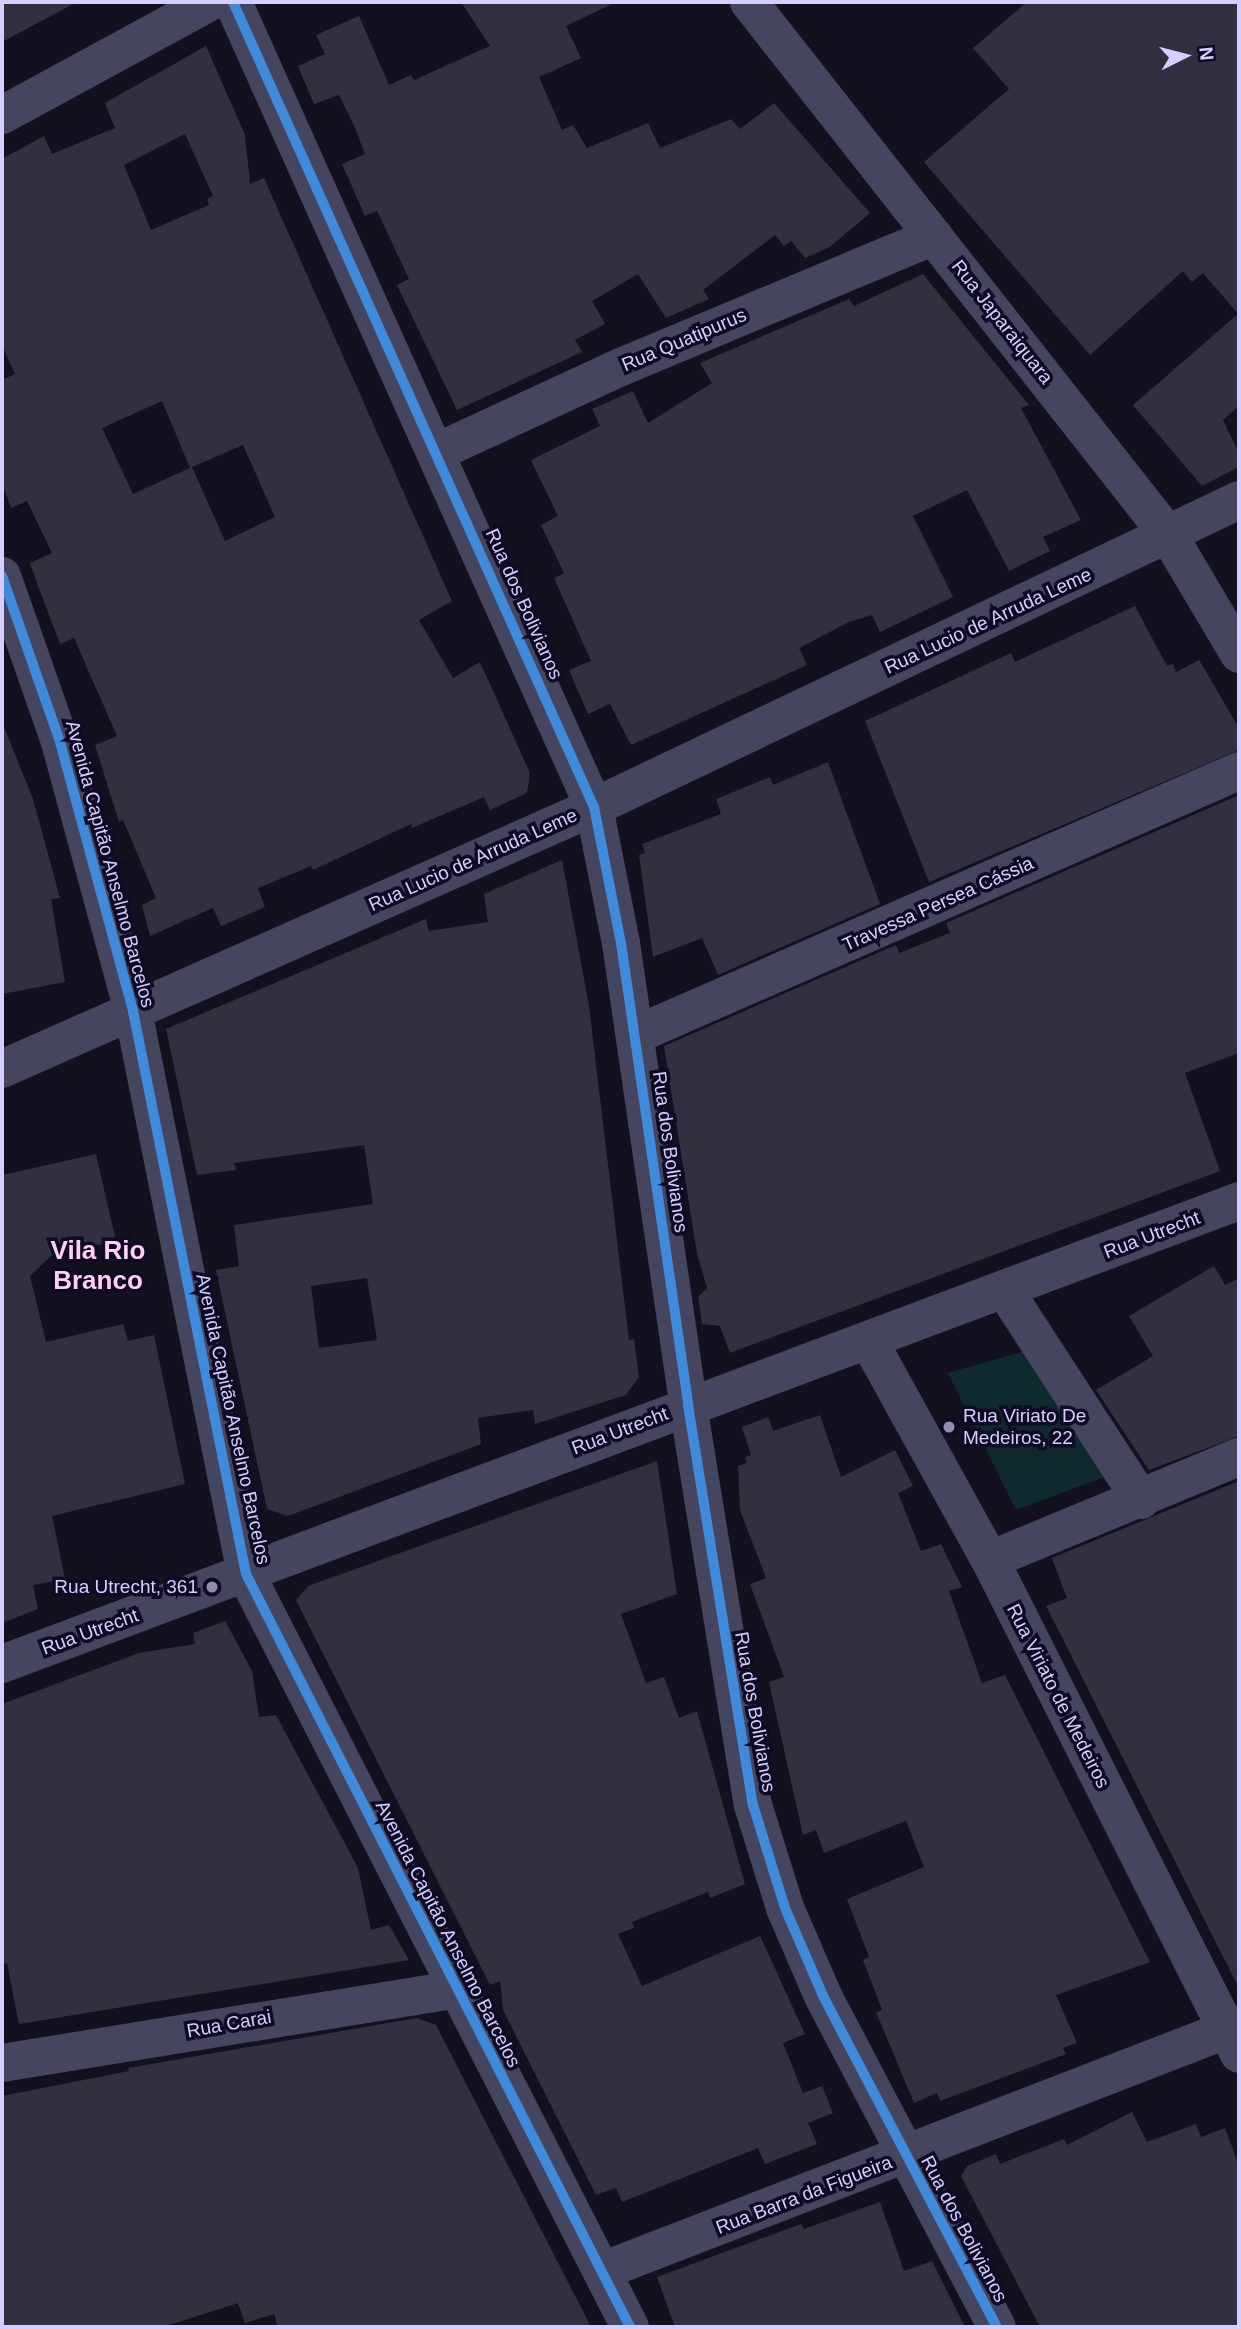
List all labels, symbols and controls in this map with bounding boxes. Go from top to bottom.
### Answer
north arrow [1150,21,1220,91]
text: N [1195,46,1218,62]
street label: Rua Japaraiquara [947,255,1057,389]
street label: Rua Quatipurus [618,304,750,376]
street label: Rua dos Bolivianos [481,525,567,683]
street label: Rua Lucio de Arruda Leme [880,563,1096,679]
street label: Avenida Capitão Anselmo Barcelos [60,717,160,1011]
street label: Rua Lucio de Arruda Leme [365,803,581,917]
street label: Travessa Persea Cássia [839,852,1037,956]
street label: Rua dos Bolivianos [647,1070,693,1234]
street label: Rua Utrecht [1101,1206,1203,1264]
district label: Vila Rio Branco [51,1235,145,1296]
street label: Avenida Capitão Anselmo Barcelos [191,1271,275,1567]
street label: Rua Utrecht [569,1402,671,1460]
place label: Rua Viriato De Medeiros, 22 [963,1405,1086,1449]
marker: Rua Viriato De Medeiros, 22 [941,1419,957,1435]
place label: Rua Utrecht, 361 [54,1576,198,1598]
marker: Rua Utrecht, 361 [204,1579,220,1595]
street label: Rua Viriato de Medeiros [1002,1600,1114,1792]
street label: Rua Utrecht [38,1604,142,1660]
street label: Rua dos Bolivianos [730,1630,780,1794]
street label: Avenida Capitão Anselmo Barcelos [370,1796,526,2072]
street label: Rua Carai [185,2005,273,2043]
street label: Rua Barra da Figueira [713,2151,895,2239]
street label: Rua dos Bolivianos [916,2152,1012,2306]

